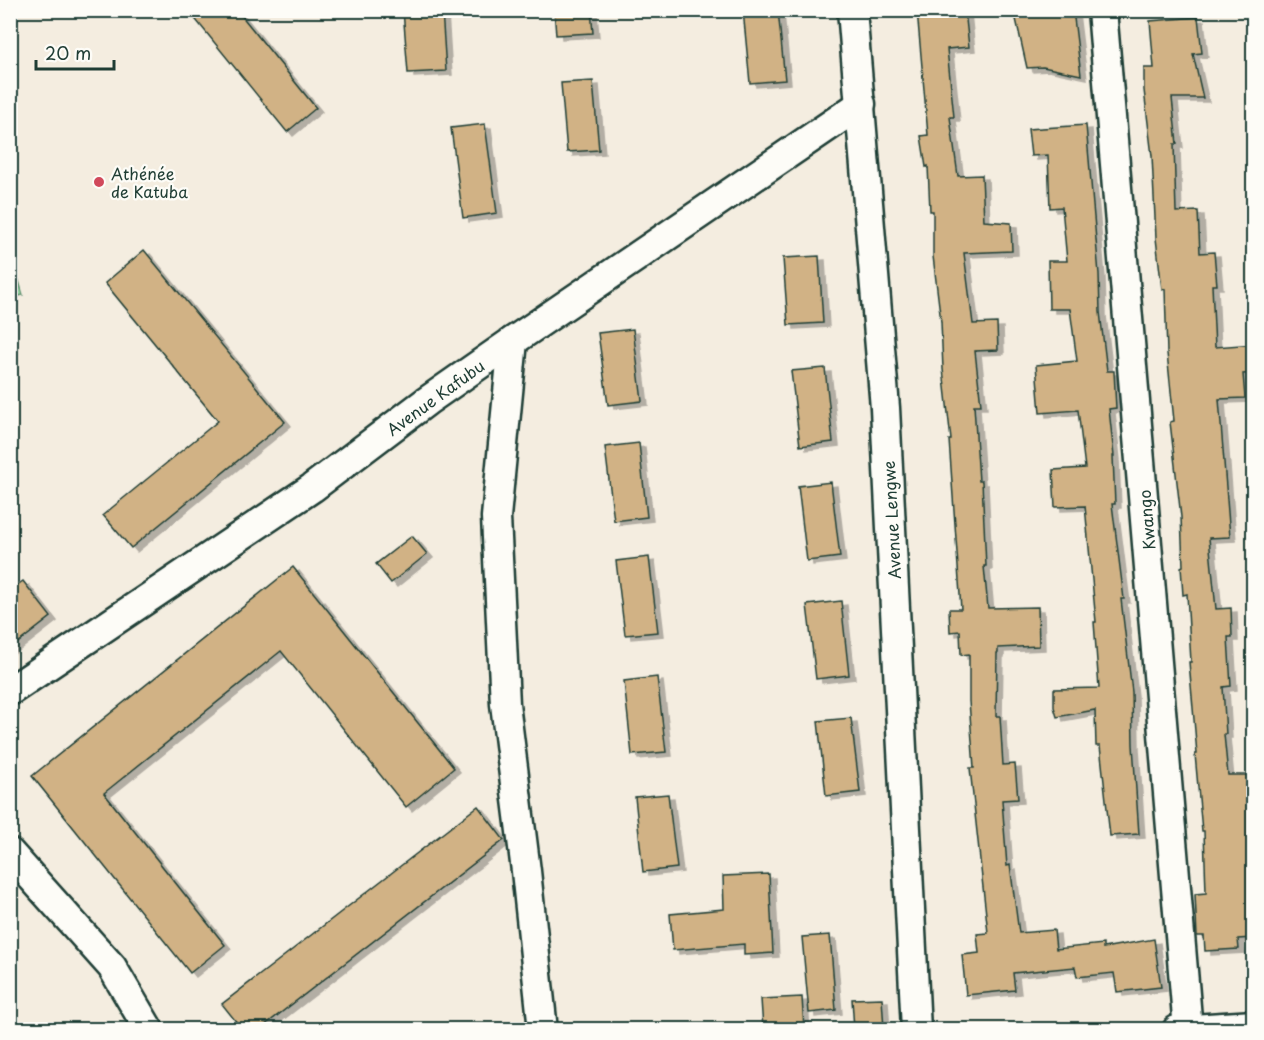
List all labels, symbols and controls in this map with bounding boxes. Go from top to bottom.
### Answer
scale bar [36,33,114,71]
text: 20 m [45,39,91,66]
place label: Athénée de Katuba [111,161,188,203]
marker: Athénée de Katuba [92,175,106,189]
street label: Avenue Kafubu [381,353,489,441]
street label: Avenue Lengwe [876,460,906,580]
street label: Kwango [1131,489,1161,551]

